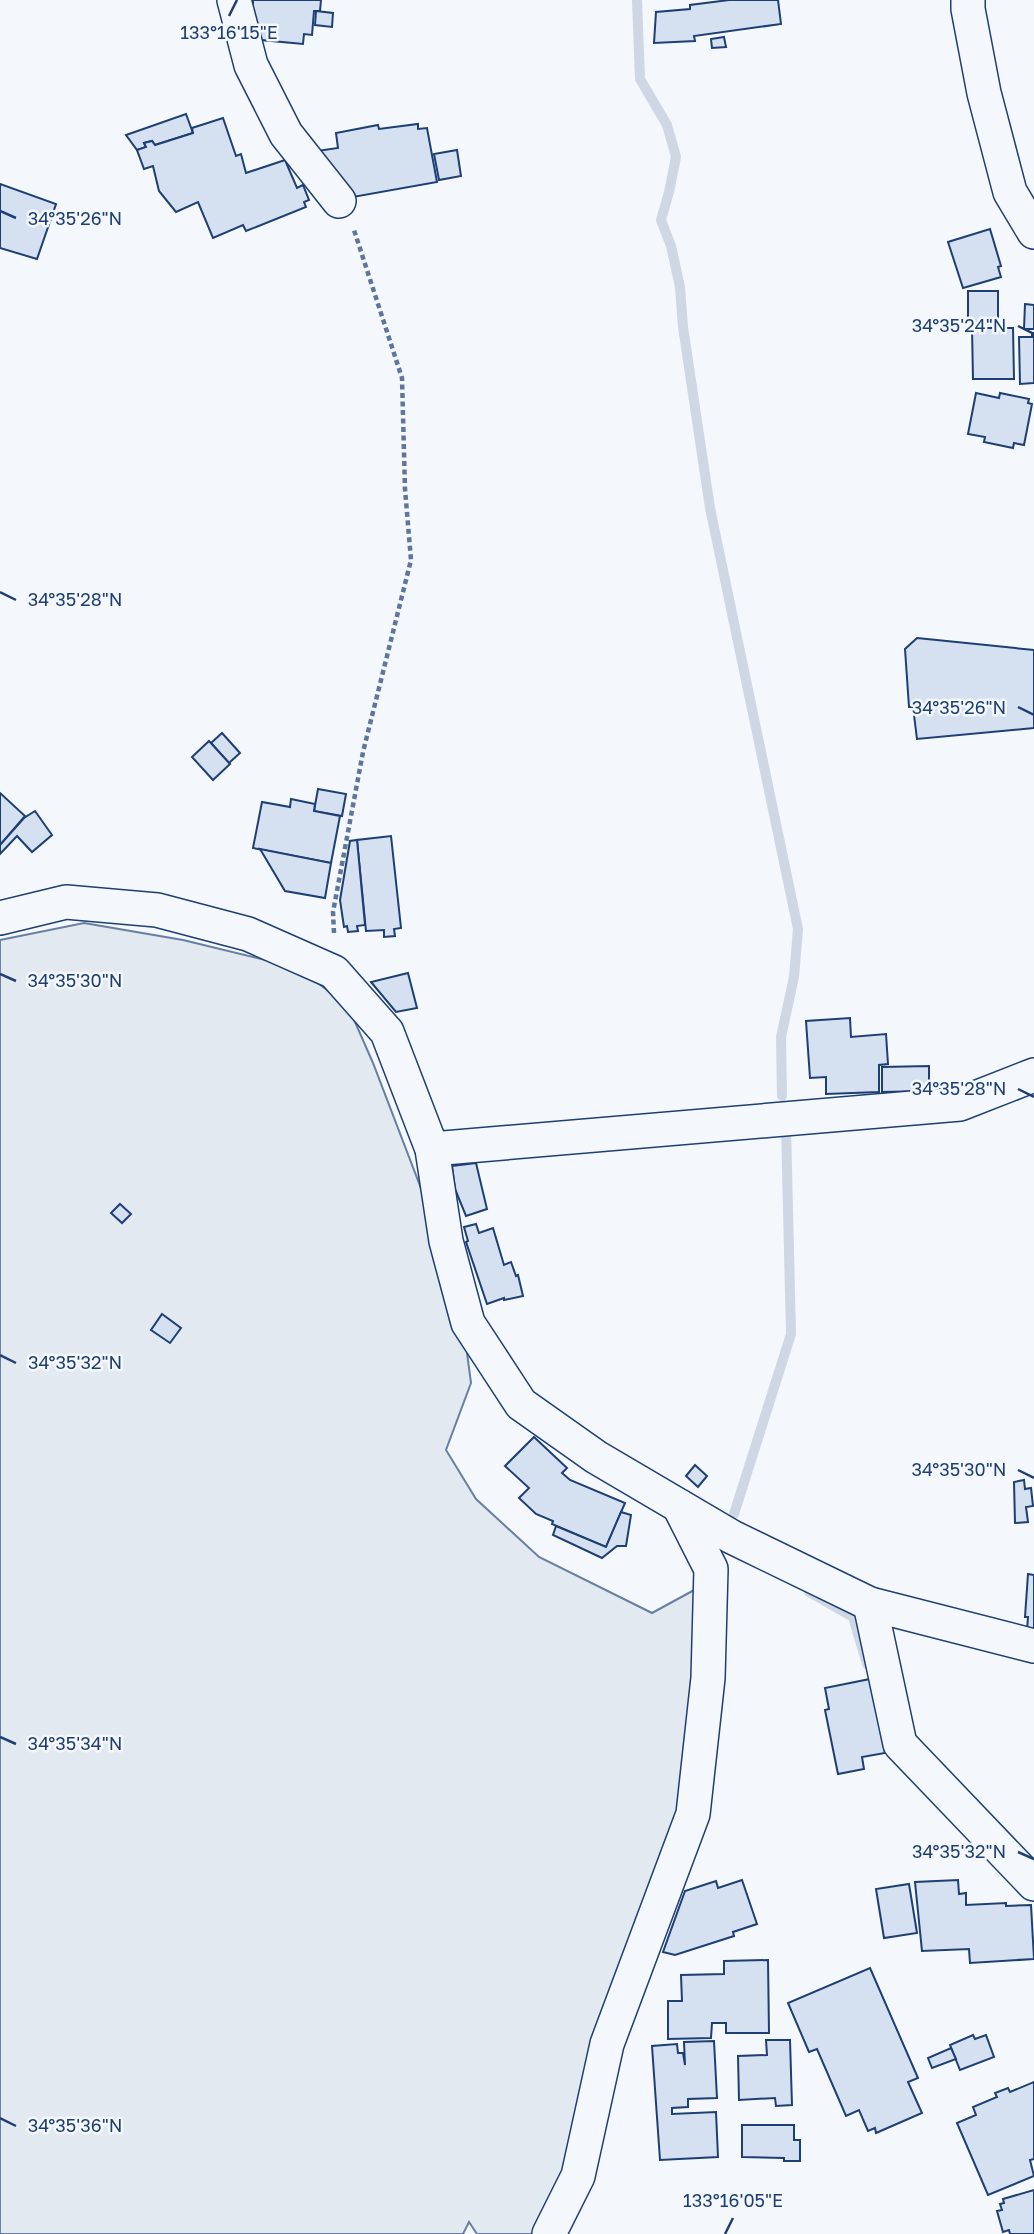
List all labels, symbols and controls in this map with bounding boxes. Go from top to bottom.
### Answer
text: 133°16'15"E [180,21,278,43]
text: 34°35'26"N [28,207,122,229]
text: 34°35'24"N [912,314,1006,336]
text: 34°35'28"N [28,588,122,610]
text: 34°35'26"N [912,696,1006,718]
text: 34°35'30"N [28,969,122,991]
text: 34°35'28"N [912,1077,1006,1099]
text: 34°35'32"N [28,1351,122,1373]
text: 34°35'30"N [912,1458,1006,1480]
text: 34°35'34"N [28,1732,122,1754]
text: 34°35'32"N [912,1840,1006,1862]
text: 34°35'36"N [28,2114,122,2136]
text: 133°16'05"E [683,2189,783,2211]

